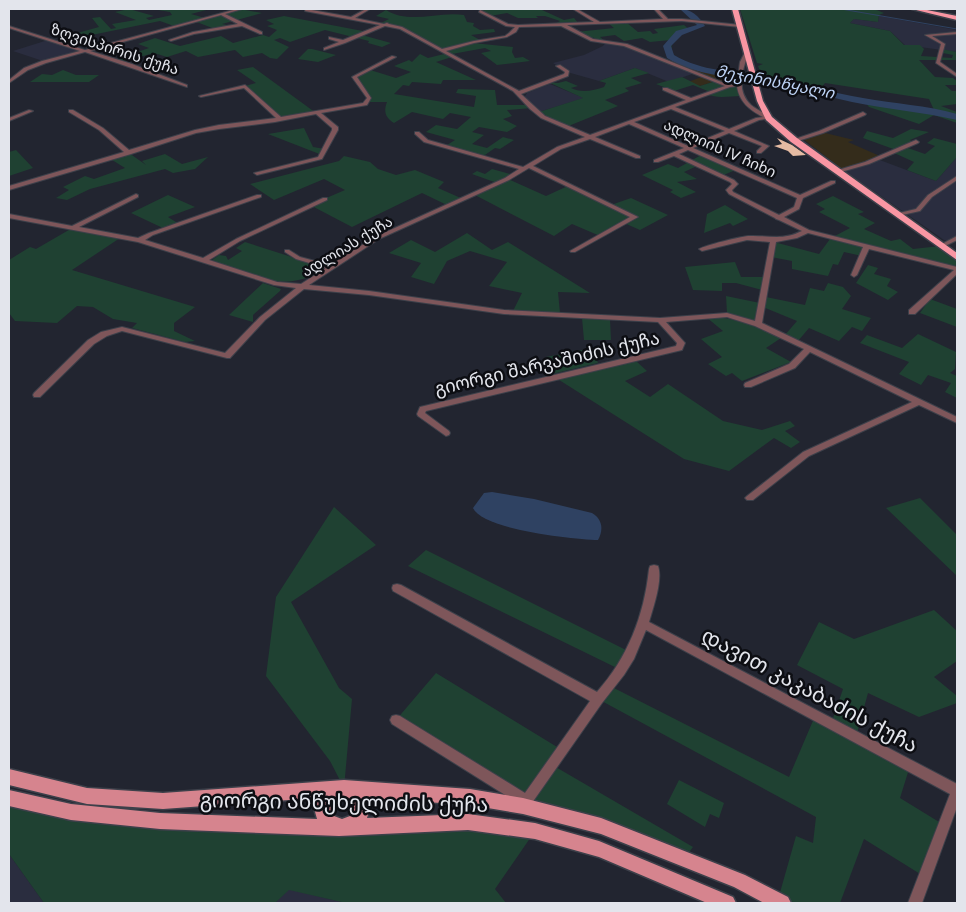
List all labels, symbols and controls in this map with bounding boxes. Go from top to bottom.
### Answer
street label: ზღვისპირის ქუჩა [48,18,182,80]
water label: მეჯინისწყალი [714,59,837,105]
street label: ადლიის IV ჩიხი [660,114,780,182]
street label: ადლიას ქუჩა [298,211,396,281]
street label: გიორგი შარვაშიძის ქუჩა [432,325,662,401]
street label: დავით კაკაბაძის ქუჩა [697,621,923,759]
street label: გიორგი ანწუხელიძის ქუჩა [200,785,488,819]

